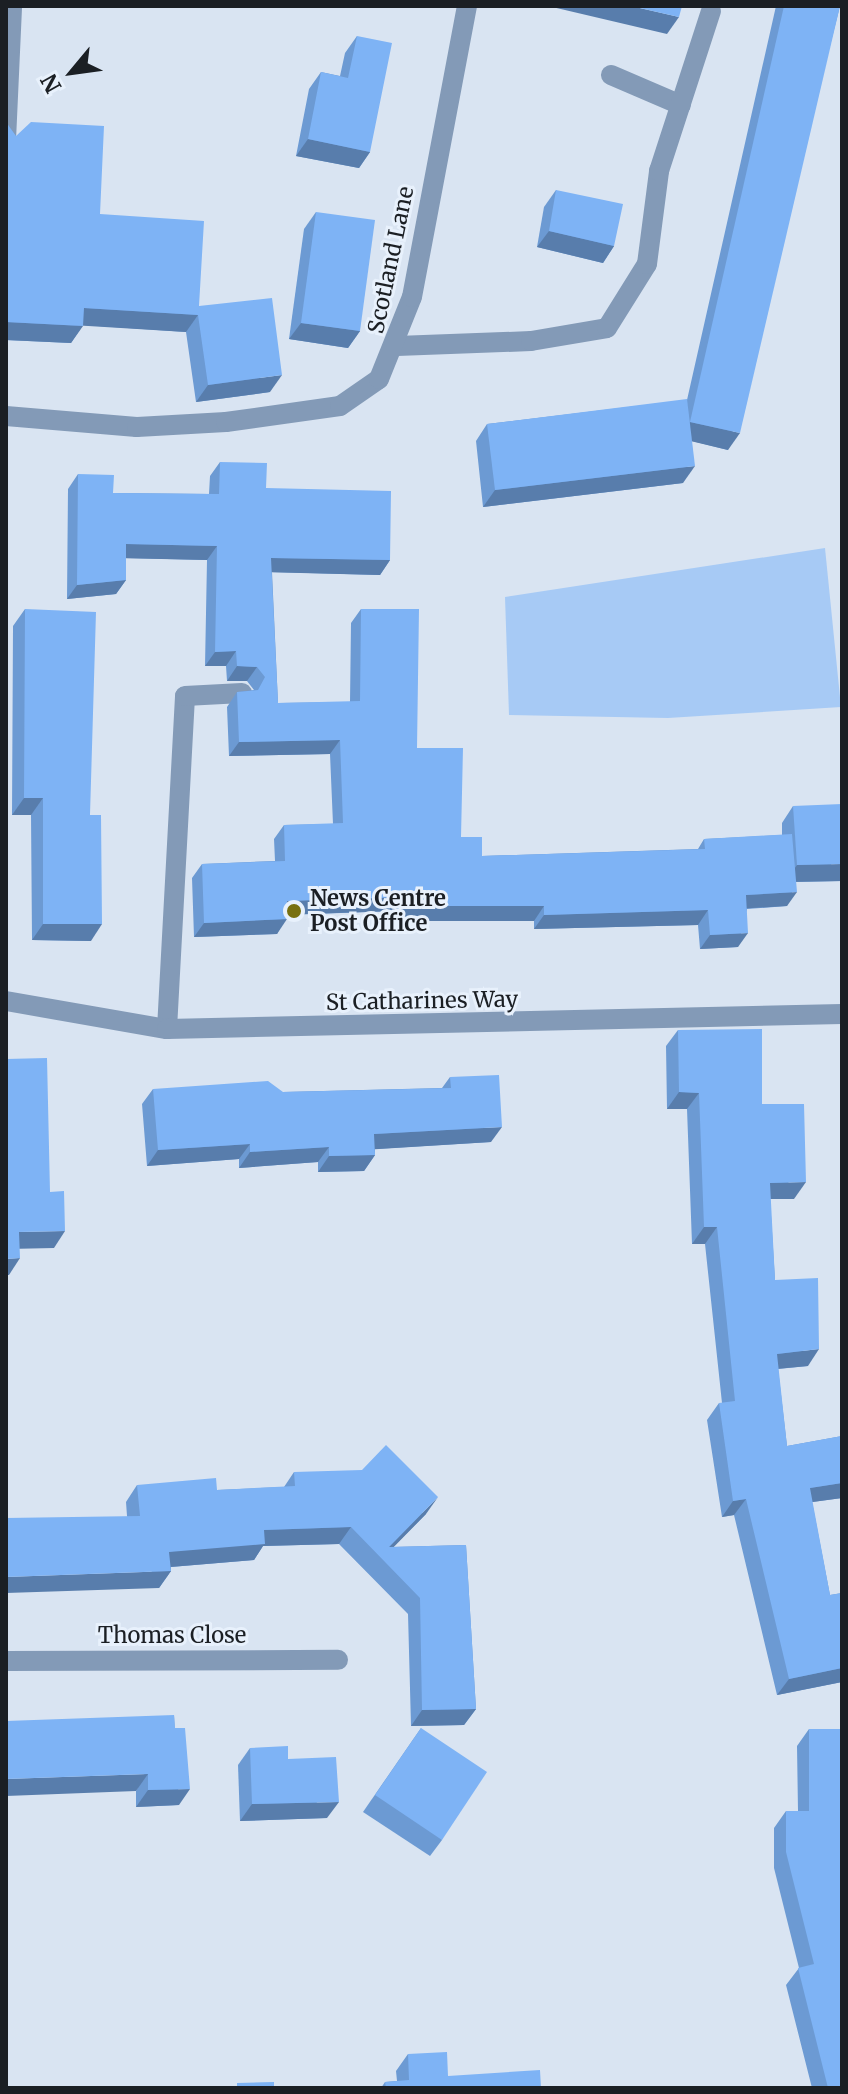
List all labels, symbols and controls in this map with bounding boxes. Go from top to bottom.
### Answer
north arrow [32,32,112,112]
text: N [35,69,67,98]
street label: Scotland Lane [363,184,419,336]
place label: News Centre Post Office [310,885,446,936]
marker: News Centre Post Office [285,902,303,920]
street label: St Catharines Way [326,986,518,1016]
street label: Thomas Close [98,1623,246,1649]

